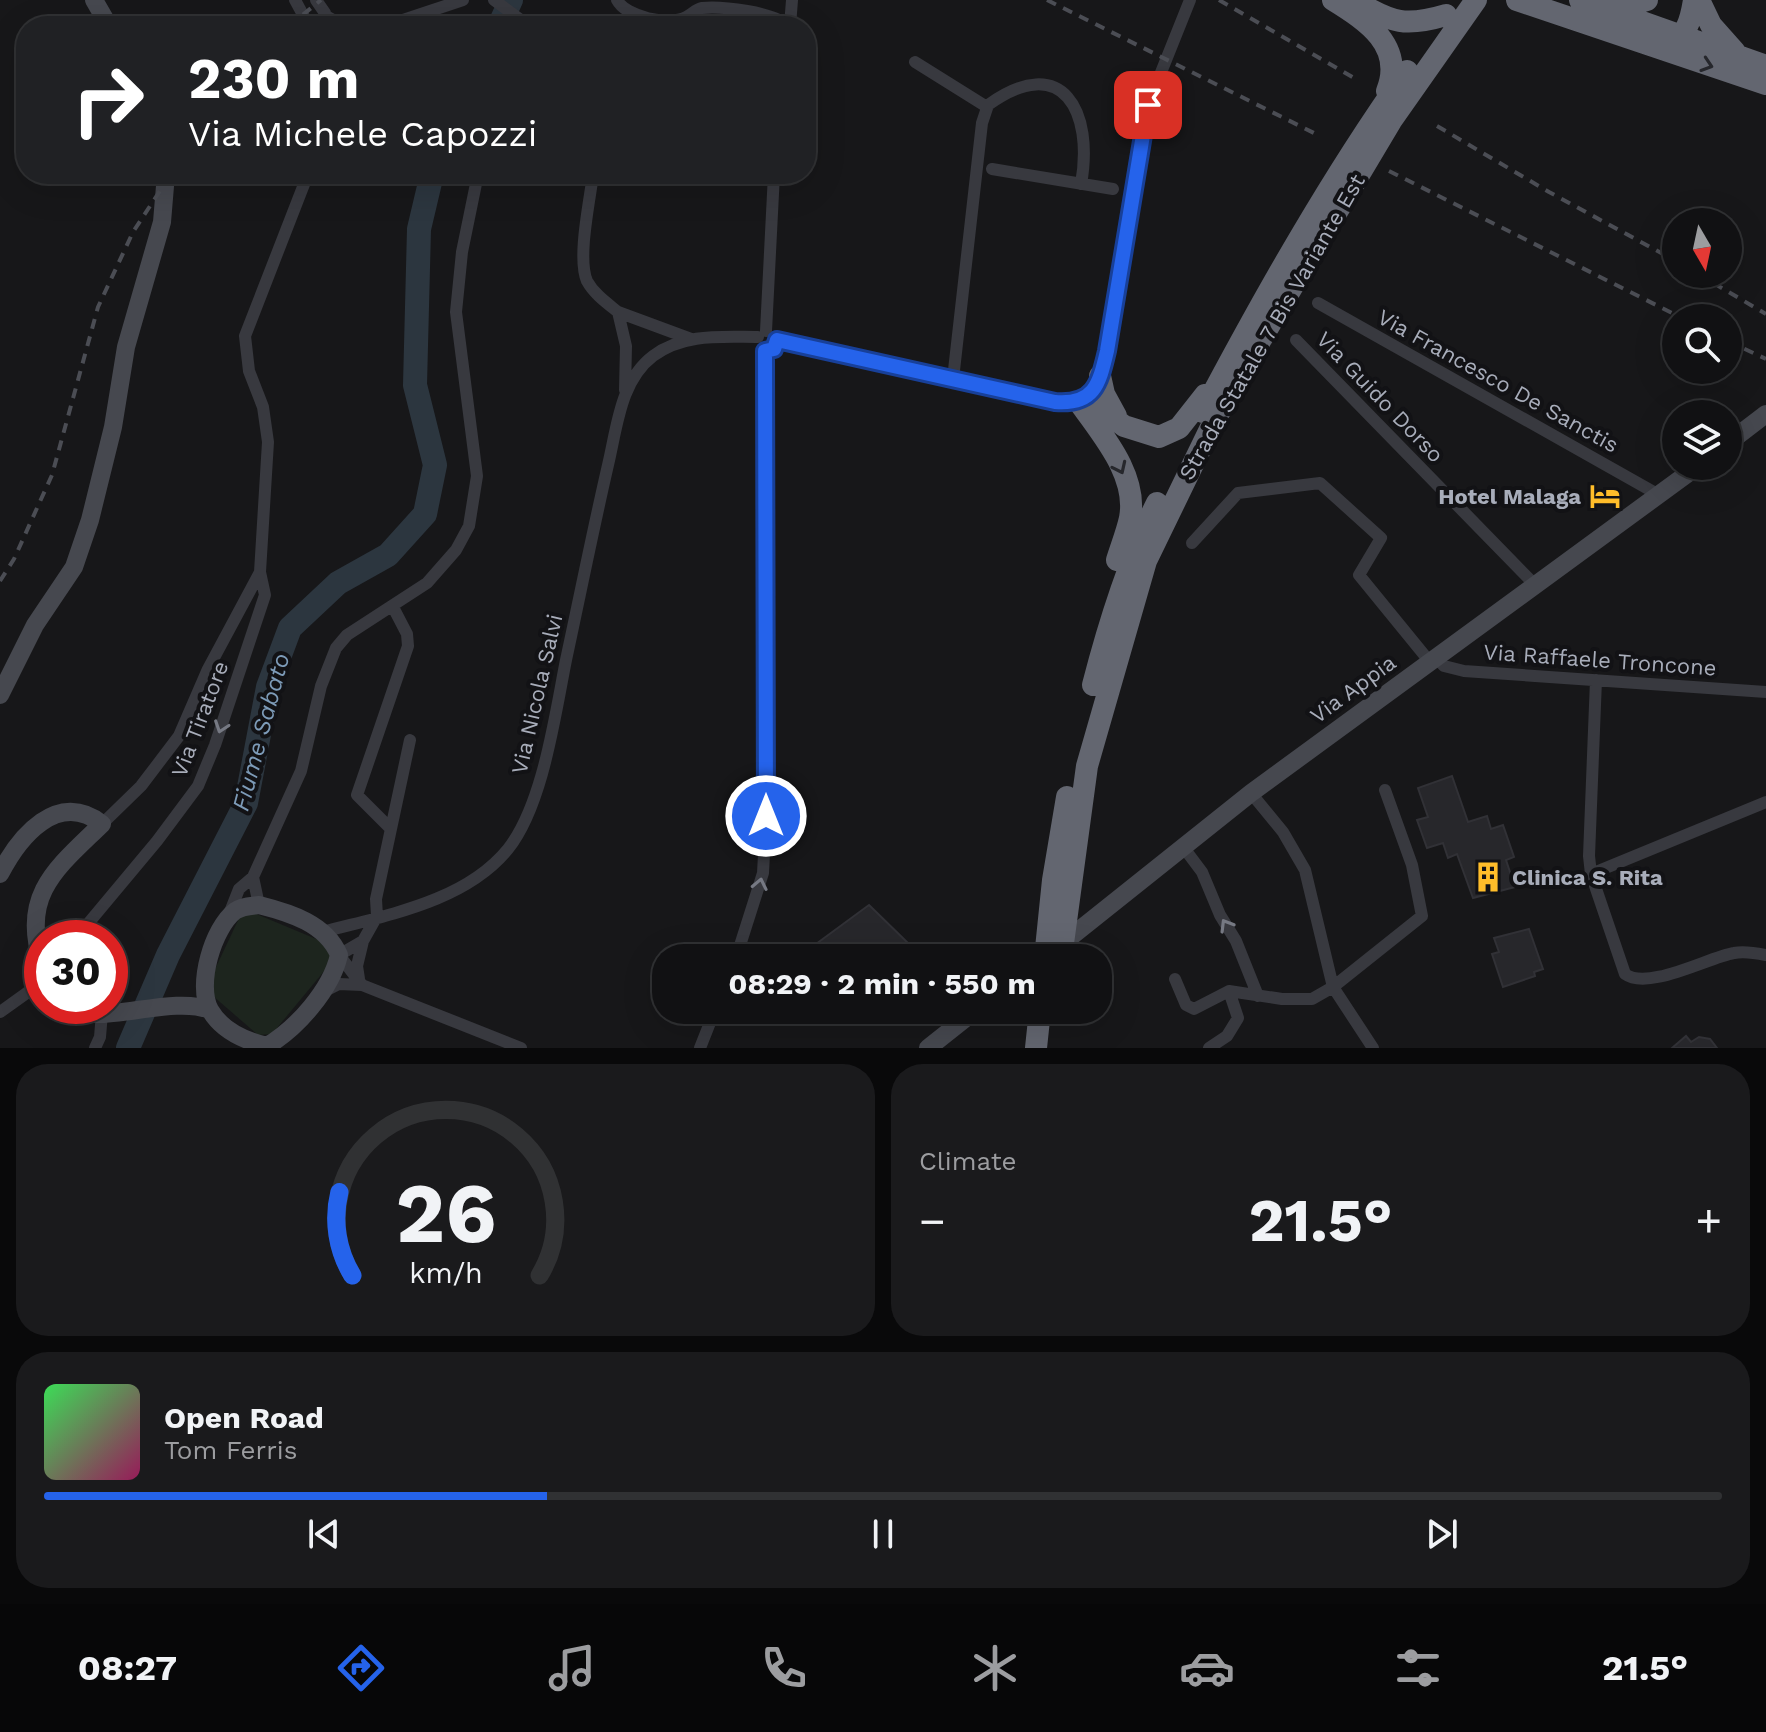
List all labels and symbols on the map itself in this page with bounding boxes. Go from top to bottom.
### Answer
one-way arrow [1700,56,1713,72]
pin [1114,71,1182,139]
street label: Strada Statale 7 Bis Variante Est [1174,170,1370,484]
north arrow [1662,208,1742,288]
street label: Via Francesco De Sanctis [1373,304,1623,458]
street label: Via Guido Dorso [1311,327,1449,467]
one-way arrow [1110,459,1126,474]
hotel icon: Hotel Malaga [1588,479,1622,513]
place label: Hotel Malaga [1438,484,1581,509]
street label: Via Nicola Salvi [506,612,568,776]
street label: Via Raffaele Troncone [1483,639,1717,681]
water label: Fiume Sabato [226,650,296,814]
street label: Via Appia [1306,650,1400,728]
street label: Via Tiratore [166,657,234,781]
one-way arrow [215,719,231,733]
position arrow [724,774,808,858]
building icon: Clinica S. Rita [1471,860,1505,894]
place label: Clinica S. Rita [1512,865,1663,890]
one-way arrow [751,878,768,891]
one-way arrow [1220,919,1236,934]
speed limit sign: 30 [24,920,128,1024]

